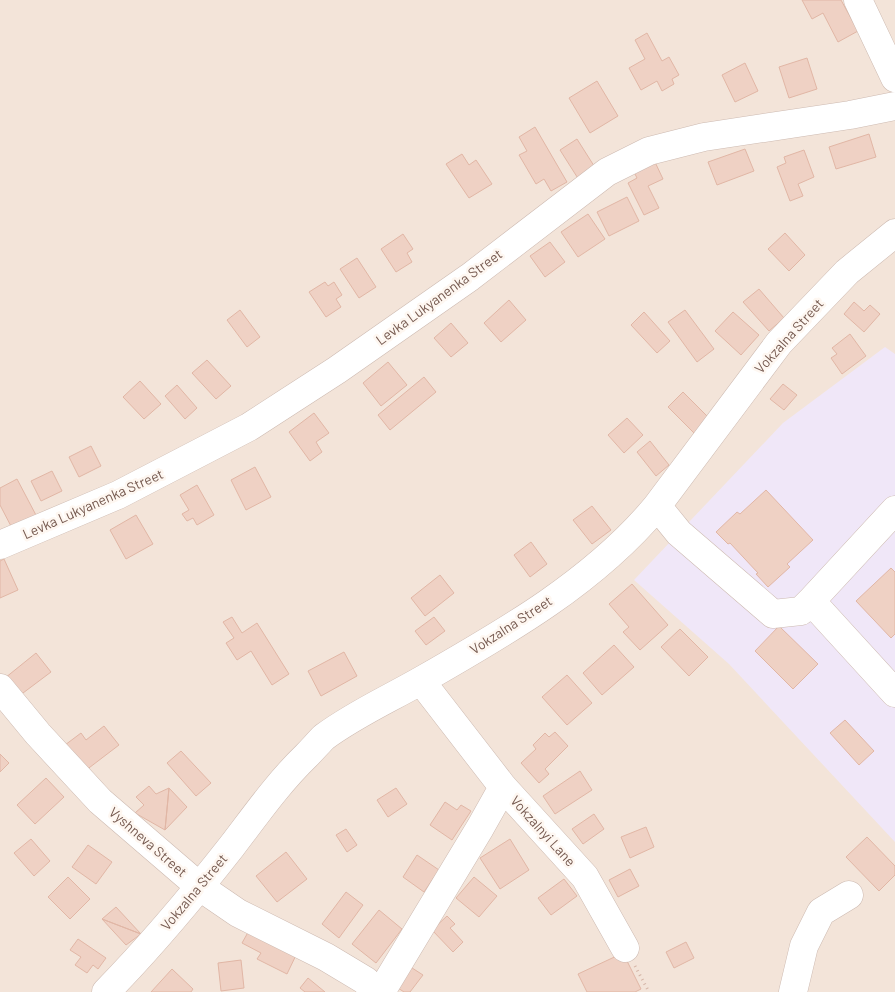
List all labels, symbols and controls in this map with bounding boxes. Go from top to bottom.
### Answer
street label: Levka Lukyanenka Street [372,245,505,348]
street label: Vokzalna Street [751,295,827,376]
street label: Levka Lukyanenka Street [20,465,166,542]
street label: Vokzalna Street [466,592,555,657]
street label: Vokzalnyi Lane [507,792,579,869]
street label: Vyshneva Street [106,803,191,880]
street label: Vokzalna Street [157,850,231,933]

